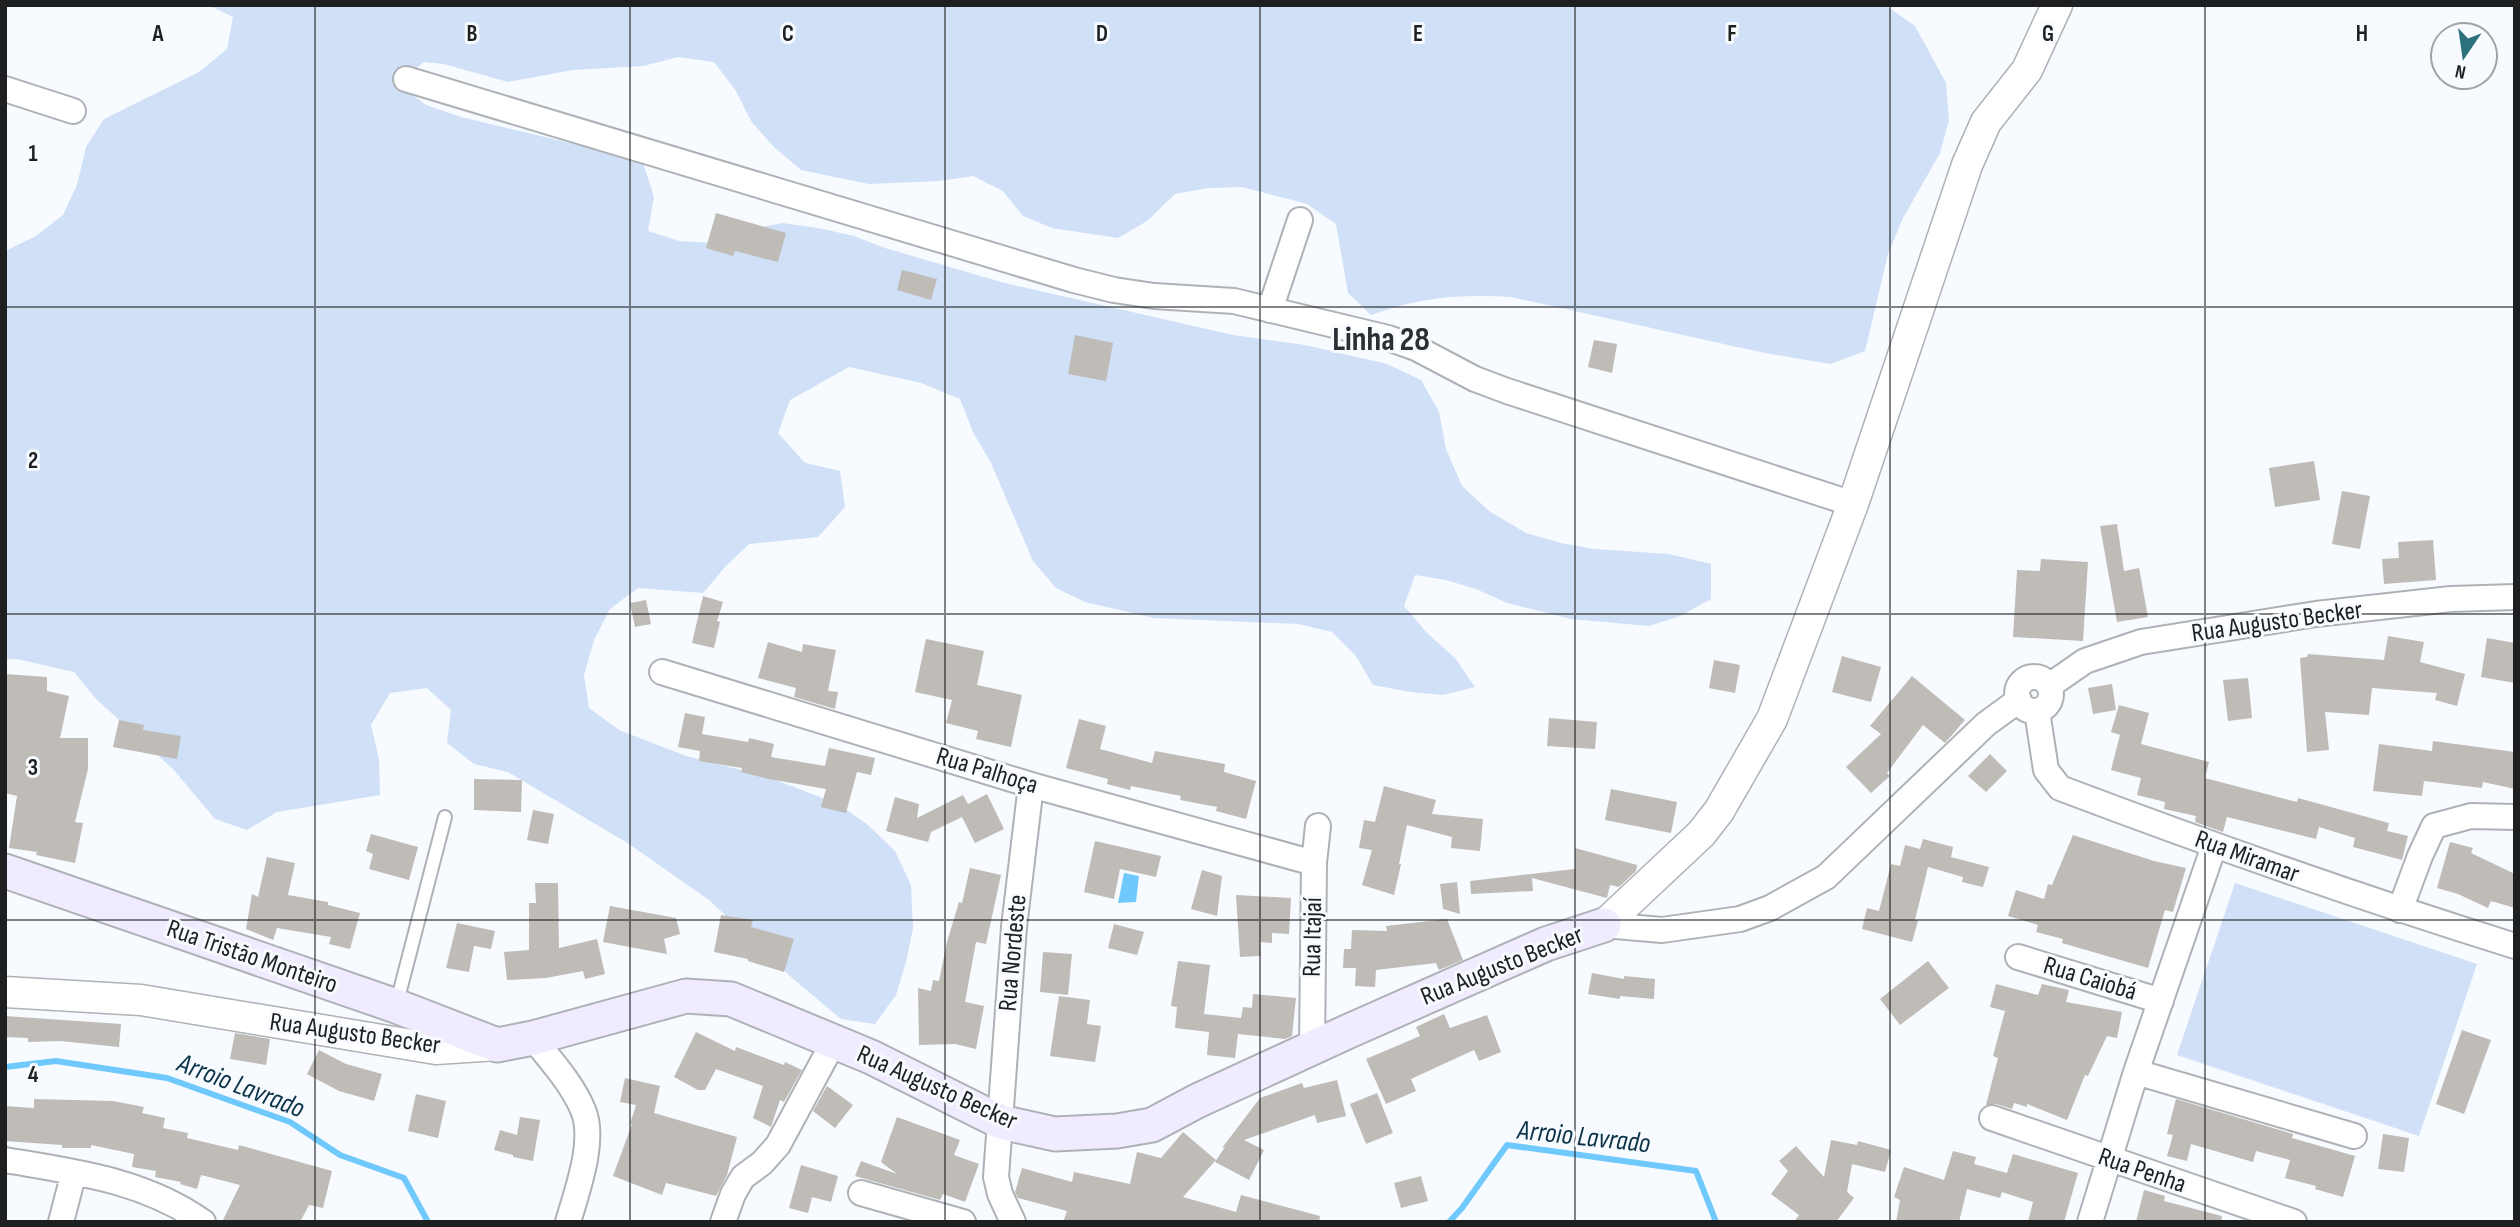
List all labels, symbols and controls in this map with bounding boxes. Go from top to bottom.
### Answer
text: A [152,20,165,48]
text: B [467,20,478,48]
text: C [782,20,794,48]
text: D [1096,20,1108,48]
text: E [1413,20,1423,48]
text: F [1727,20,1737,48]
text: G [2042,20,2054,48]
text: H [2356,20,2368,48]
north arrow [2429,21,2499,91]
text: N [2453,59,2468,83]
text: 1 [28,140,38,168]
district label: Linha 28 [1332,320,1430,360]
text: 2 [28,447,38,475]
street label: Rua Augusto Becker [2190,595,2365,649]
street label: Rua Palhoça [933,741,1041,801]
text: 3 [28,754,38,782]
street label: Rua Miramar [2191,824,2304,890]
street label: Rua Nordeste [992,893,1034,1013]
street label: Rua Itajaí [1297,897,1329,977]
street label: Rua Tristão Monteiro [163,913,341,1001]
street label: Rua Augusto Becker [1416,919,1588,1013]
street label: Rua Caiobá [2040,950,2140,1008]
street label: Rua Augusto Becker [268,1007,443,1061]
street label: Rua Augusto Becker [852,1039,1022,1137]
water label: Arroio Lavrado [172,1046,310,1126]
text: 4 [28,1061,39,1089]
water label: Arroio Lavrado [1515,1114,1653,1160]
street label: Rua Penha [2094,1142,2190,1200]

